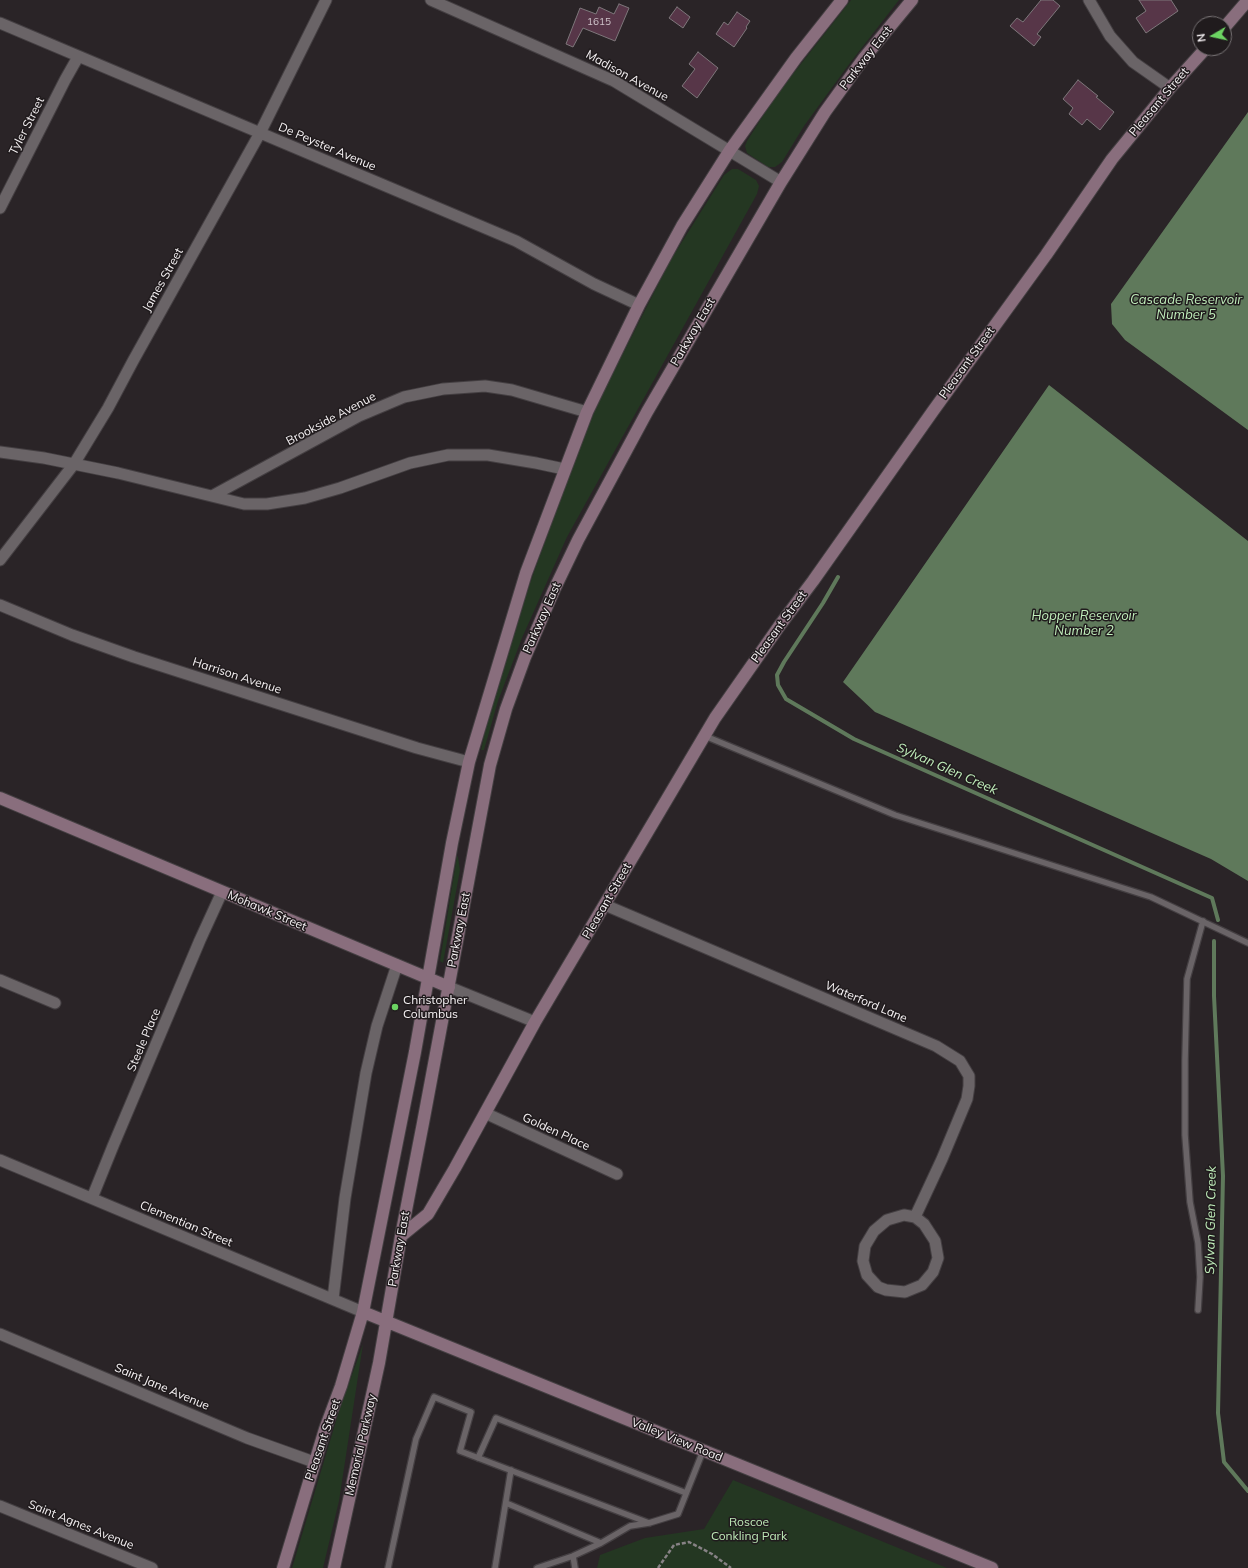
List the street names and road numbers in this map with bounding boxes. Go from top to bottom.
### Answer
street label: Parkway East [837,24,895,92]
street label: Madison Avenue [583,47,671,105]
street label: Pleasant Street [1126,65,1192,139]
street label: Tyler Street [6,95,48,157]
street label: De Peyster Avenue [276,120,378,174]
street label: James Street [140,246,186,314]
street label: Parkway East [668,295,718,369]
street label: Pleasant Street [936,324,998,402]
street label: Brookside Avenue [284,389,378,449]
street label: Parkway East [520,580,564,656]
street label: Pleasant Street [748,588,810,666]
street label: Harrison Avenue [191,655,283,697]
street label: Pleasant Street [579,861,635,941]
street label: Mohawk Street [225,888,309,934]
street label: Parkway East [445,891,473,969]
street label: Waterford Lane [823,978,909,1026]
street label: Steele Place [124,1006,164,1074]
street label: Golden Place [520,1110,592,1154]
street label: Clementian Street [137,1198,235,1250]
street label: Parkway East [385,1210,413,1288]
street label: Saint Jane Avenue [112,1361,212,1413]
street label: Memorial Parkway [342,1393,380,1497]
street label: Pleasant Street [302,1397,344,1483]
street label: Valley View Road [629,1415,725,1465]
street label: Saint Agnes Avenue [26,1497,136,1553]

